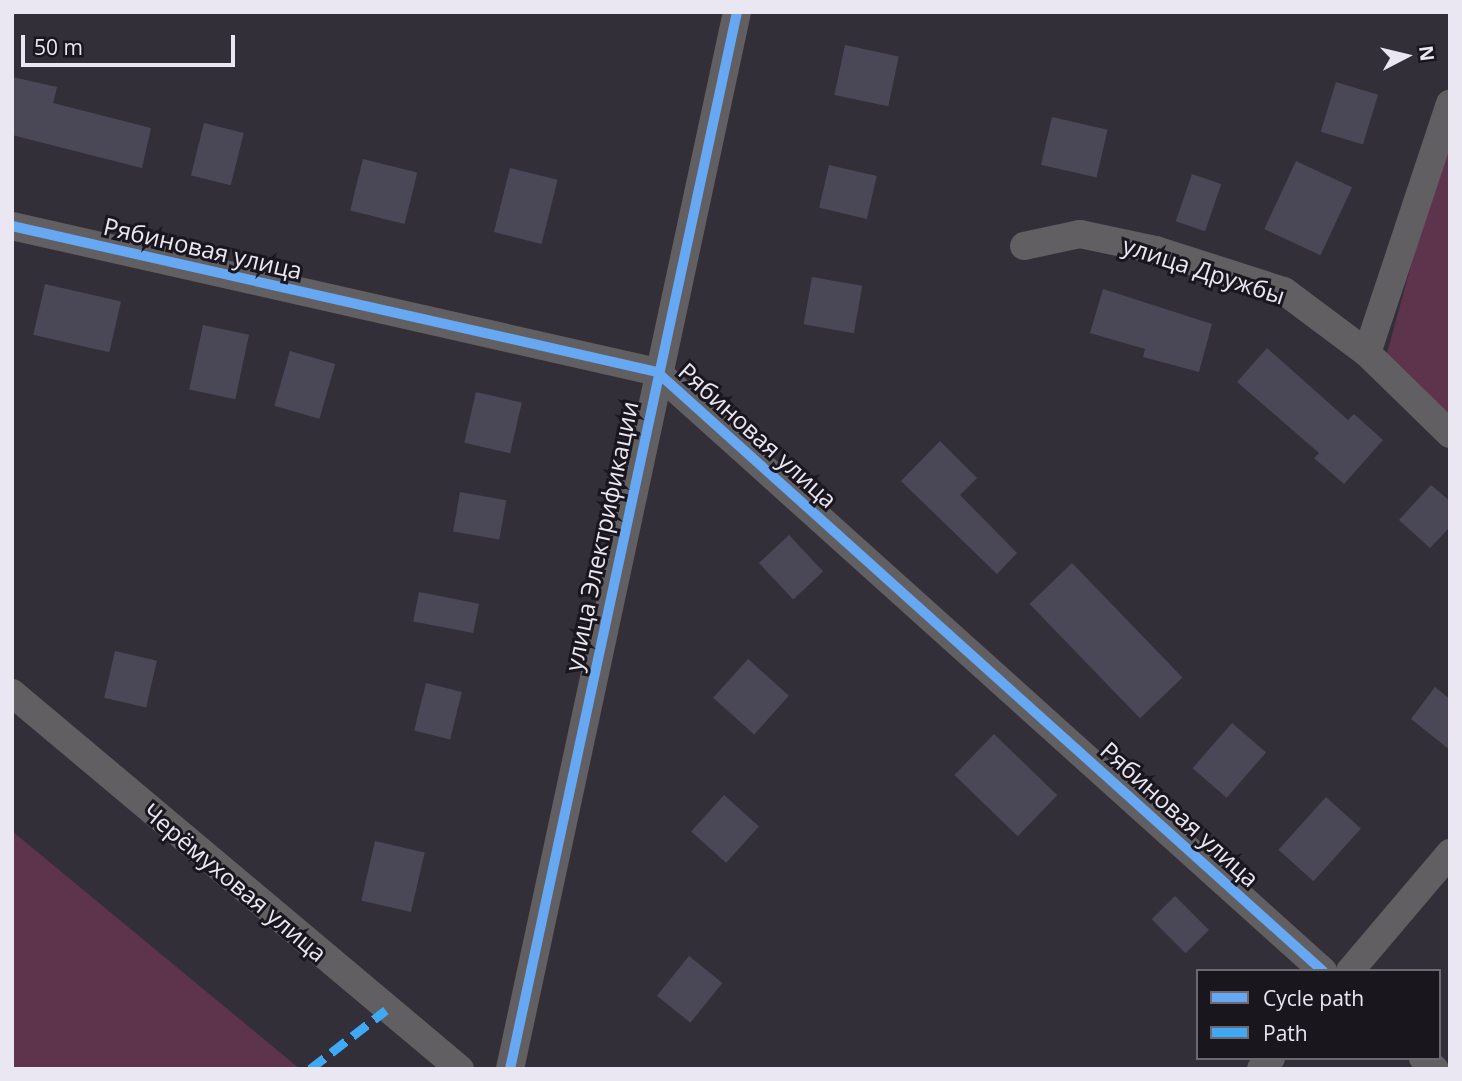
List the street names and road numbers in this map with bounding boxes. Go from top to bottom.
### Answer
street label: Рябиновая улица [101,211,305,285]
street label: улица Дружбы [1119,230,1289,310]
street label: Рябиновая улица [673,356,843,514]
street label: улица Электрификации [558,398,644,674]
street label: Рябиновая улица [1095,735,1265,893]
street label: Черёмуховая улица [137,797,333,967]

